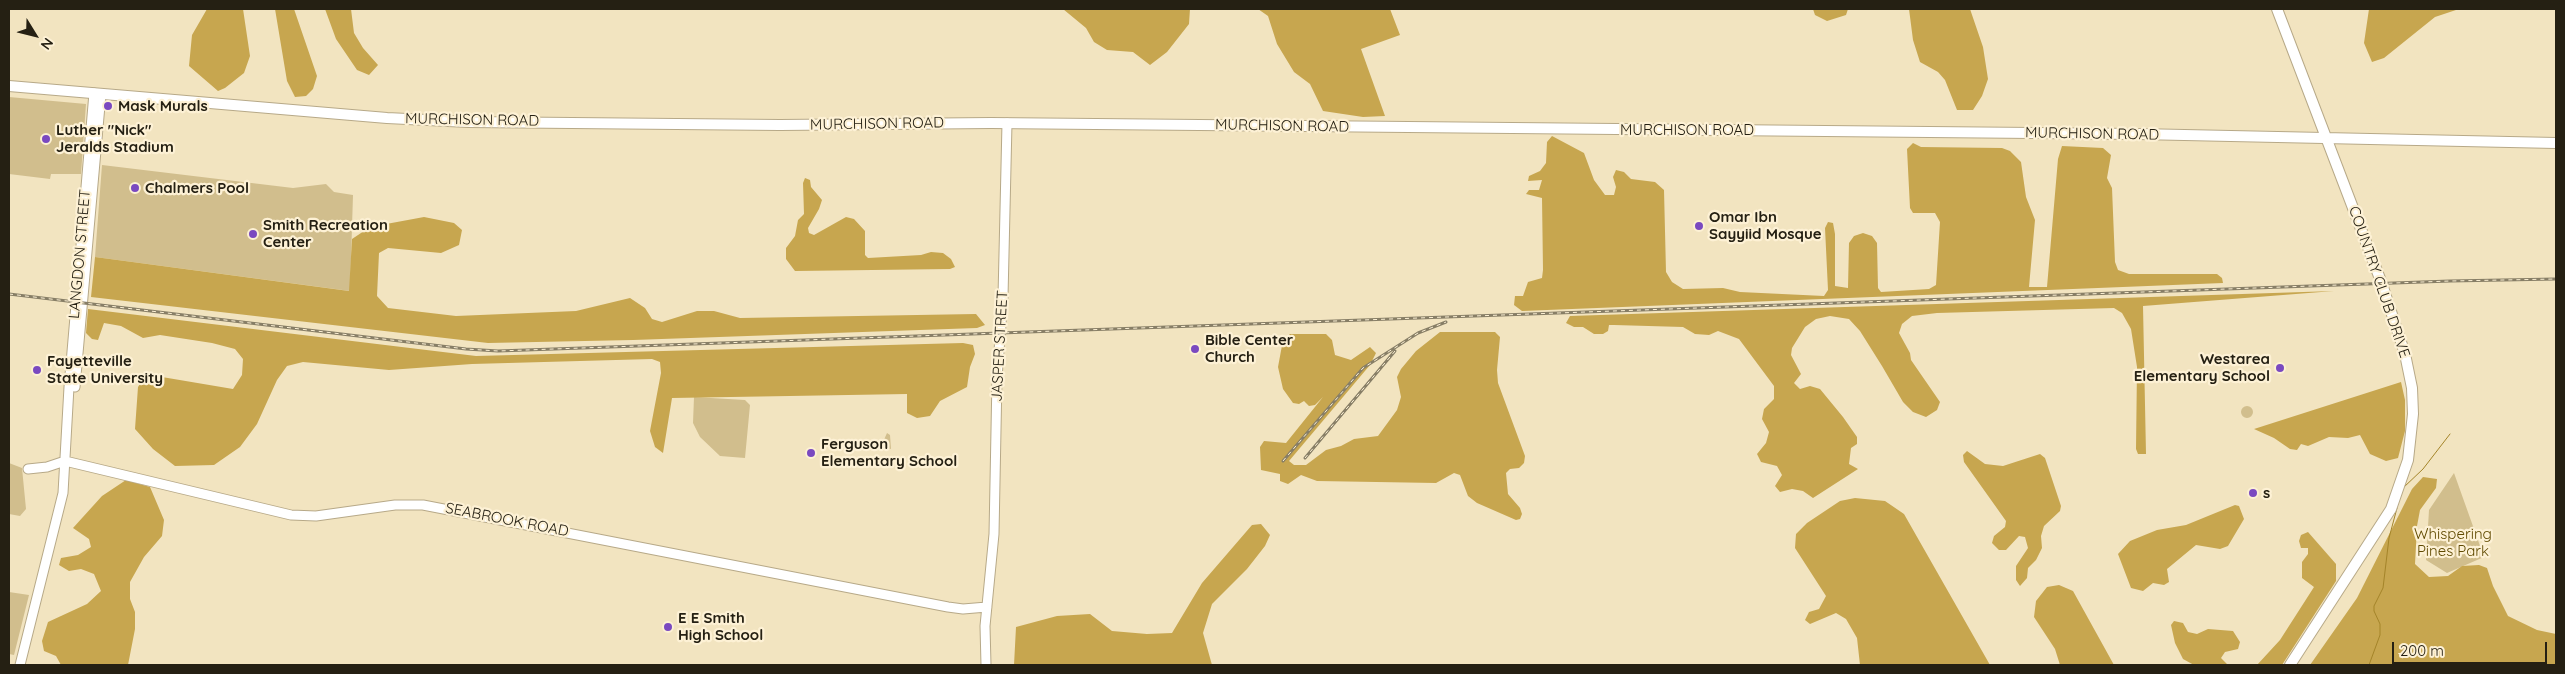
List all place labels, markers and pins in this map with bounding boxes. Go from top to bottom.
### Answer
place label: Mask Murals [118,97,208,115]
marker: Mask Murals [102,100,114,112]
place label: Luther "Nick" Jeralds Stadium [56,121,174,156]
marker: Luther "Nick" Jeralds Stadium [40,133,52,145]
place label: Chalmers Pool [145,179,249,197]
marker: Chalmers Pool [129,182,141,194]
place label: Omar Ibn Sayyiid Mosque [1709,208,1822,243]
place label: Smith Recreation Center [263,216,388,251]
marker: Omar Ibn Sayyiid Mosque [1693,220,1705,232]
marker: Smith Recreation Center [247,228,259,240]
place label: Bible Center Church [1205,331,1293,366]
marker: Bible Center Church [1189,343,1201,355]
place label: Westarea Elementary School [2134,350,2270,385]
place label: Fayetteville State University [47,352,163,387]
marker: Westarea Elementary School [2274,362,2286,374]
marker: Fayetteville State University [31,364,43,376]
place label: Ferguson Elementary School [821,435,957,470]
marker: Ferguson Elementary School [805,447,817,459]
place label: s [2263,484,2270,502]
marker: s [2247,487,2259,499]
place label: E E Smith High School [678,609,763,644]
marker: E E Smith High School [662,621,674,633]

